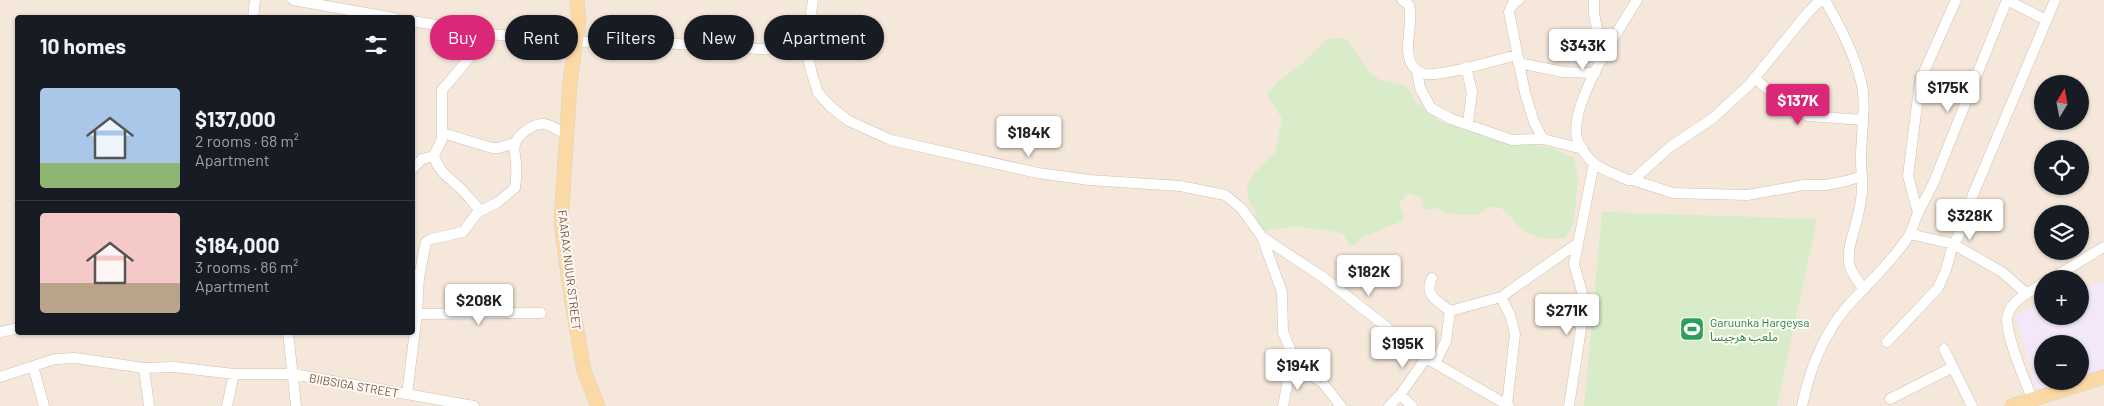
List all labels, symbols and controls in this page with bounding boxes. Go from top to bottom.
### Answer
chip: Buy [430,15,495,60]
chip: Rent [505,15,578,60]
chip: Filters [588,15,674,60]
chip: New [684,15,754,60]
chip: Apartment [764,15,884,60]
pin: $343K [1548,28,1618,71]
icon: filters [362,31,390,59]
text: 10 homes [40,33,126,58]
text: $343K [1560,35,1606,54]
pin: $175K [1913,70,1983,113]
north arrow [2034,75,2089,130]
map controls [2034,75,2089,390]
text: $175K [1927,77,1969,96]
pin: $137K [1763,84,1833,126]
text: $137K [1777,90,1819,109]
text: $137,000 [195,106,276,131]
icon: home [80,108,140,168]
pin: $184K [994,116,1064,158]
text: $184K [1007,122,1051,141]
text: 2 rooms · 68 m² [195,131,299,150]
button: locate [2034,140,2089,195]
text: Apartment [195,150,270,169]
pin: $328K [1935,198,2005,241]
text: $328K [1947,205,1993,224]
button: layers [2034,205,2089,260]
street label: FAARAX NUUR STREET [556,209,584,331]
text: $184,000 [195,232,279,257]
icon: home [80,233,140,293]
pin: $182K [1334,254,1404,297]
text: 3 rooms · 86 m² [195,257,299,276]
text: $182K [1348,261,1390,280]
button: + [2034,270,2089,325]
text: Apartment [195,276,270,295]
pin: $208K [444,284,514,326]
text: $208K [456,290,502,309]
pin: $271K [1532,294,1602,336]
text: $271K [1546,300,1588,319]
place label: Garuunka Hargeysa ملعب هرجيسا [1710,315,1809,344]
sports icon: Garuunka Hargeysa ملعب هرجيسا [1679,316,1705,342]
pin: $195K [1368,326,1438,369]
text: $195K [1382,333,1424,352]
button: − [2034,335,2089,390]
pin: $194K [1263,348,1333,391]
text: $194K [1276,355,1320,374]
street label: BIIBSIGA STREET [308,370,400,400]

